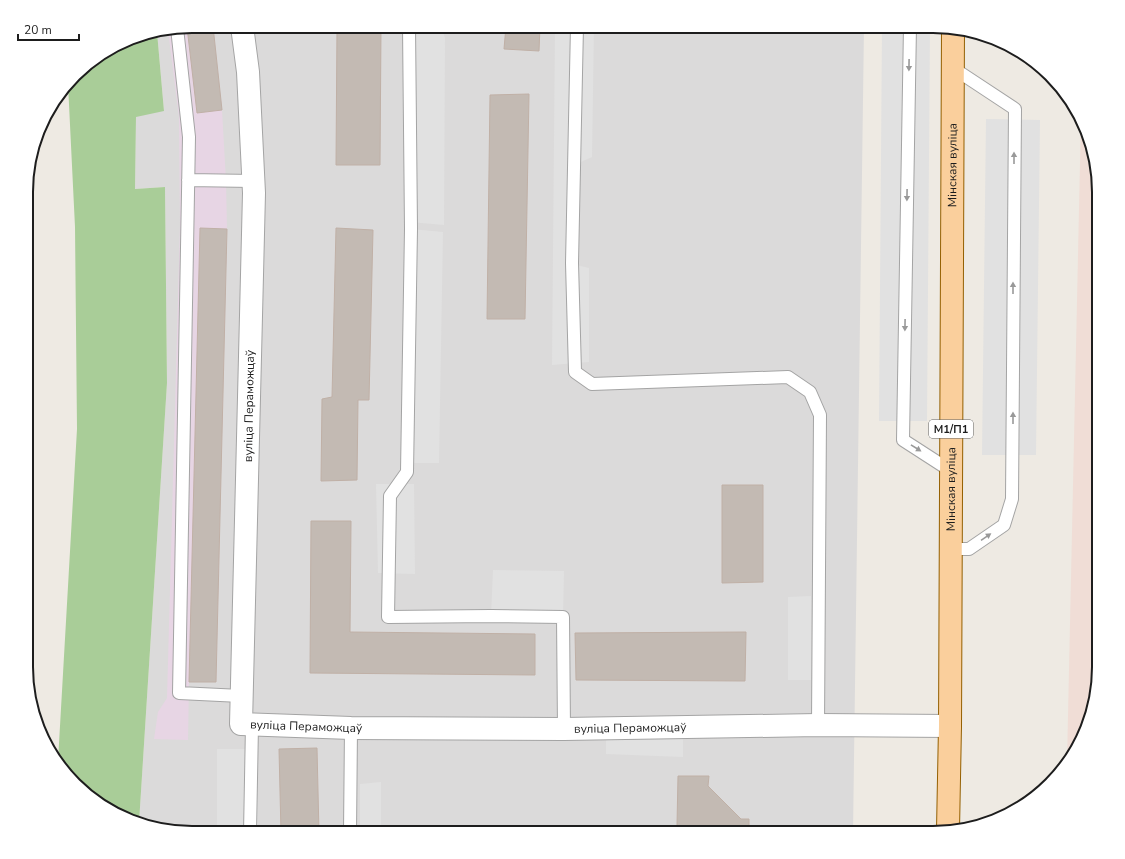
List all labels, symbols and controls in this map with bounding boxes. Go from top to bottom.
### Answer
scale bar [18,16,79,42]
text: 20 m [24,22,52,38]
one-way arrow [906,59,913,71]
street label: Мінская вуліца [944,123,961,207]
one-way arrow [1011,151,1017,164]
one-way arrow [904,189,910,202]
one-way arrow [1010,282,1017,294]
one-way arrow [902,319,908,332]
street label: вуліца Пераможцаў [240,349,258,462]
one-way arrow [1010,411,1016,424]
road number: М1/П1 [929,420,973,438]
one-way arrow [911,444,921,452]
street label: Мінская вуліца [943,447,959,531]
one-way arrow [981,533,992,541]
street label: вуліца Пераможцаў [250,716,363,736]
street label: вуліца Пераможцаў [574,719,687,737]

